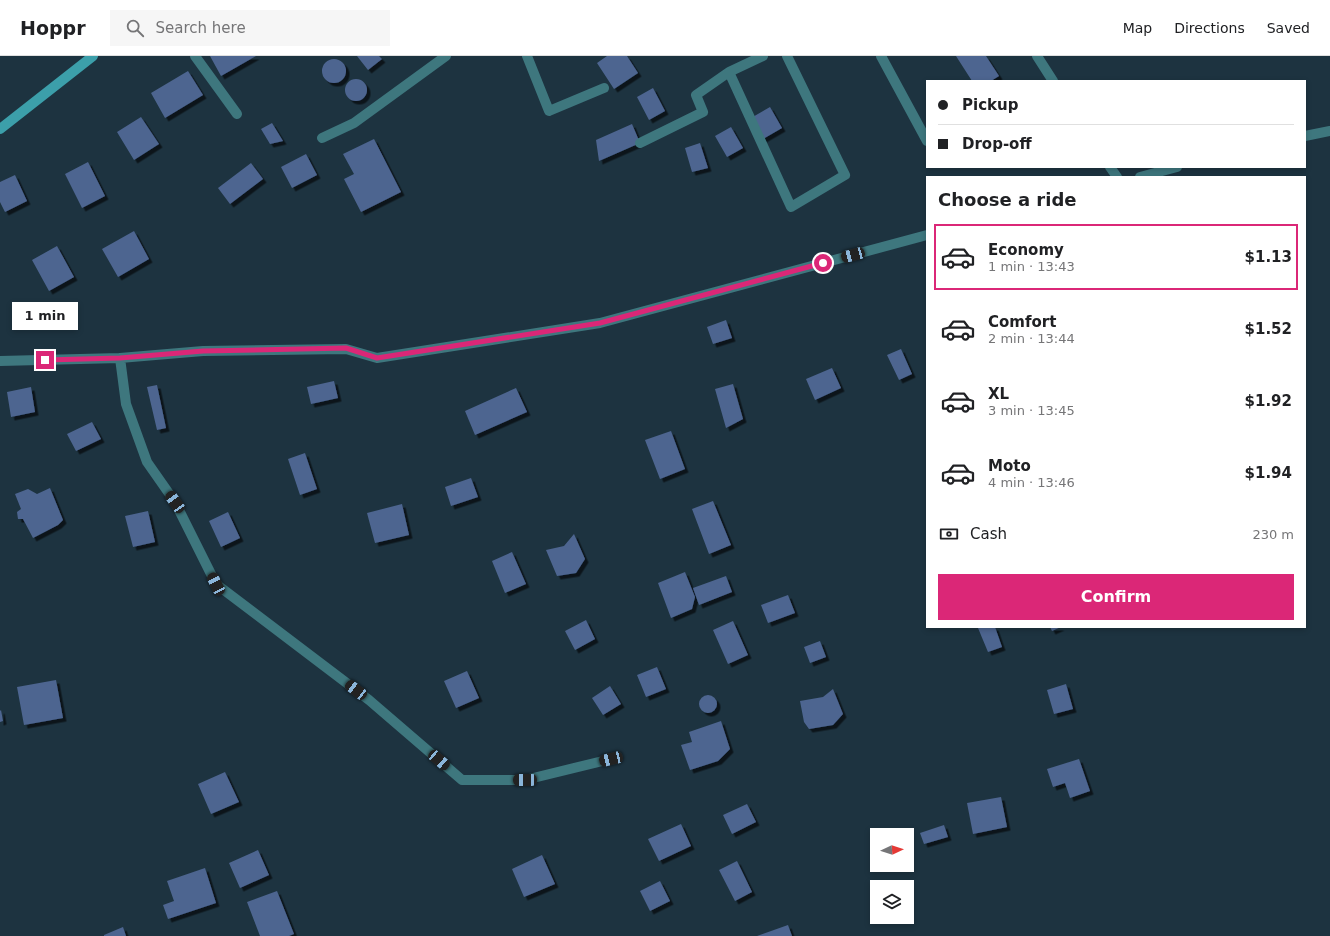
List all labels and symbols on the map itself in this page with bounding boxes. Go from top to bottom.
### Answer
car [840,246,866,264]
route start [814,254,832,272]
callout: 1 min [12,302,78,330]
route end [36,351,54,369]
car [163,489,187,515]
car [205,571,227,597]
car [343,678,369,702]
car [426,748,452,772]
car [598,750,624,768]
car [513,774,537,786]
north arrow [870,828,914,872]

